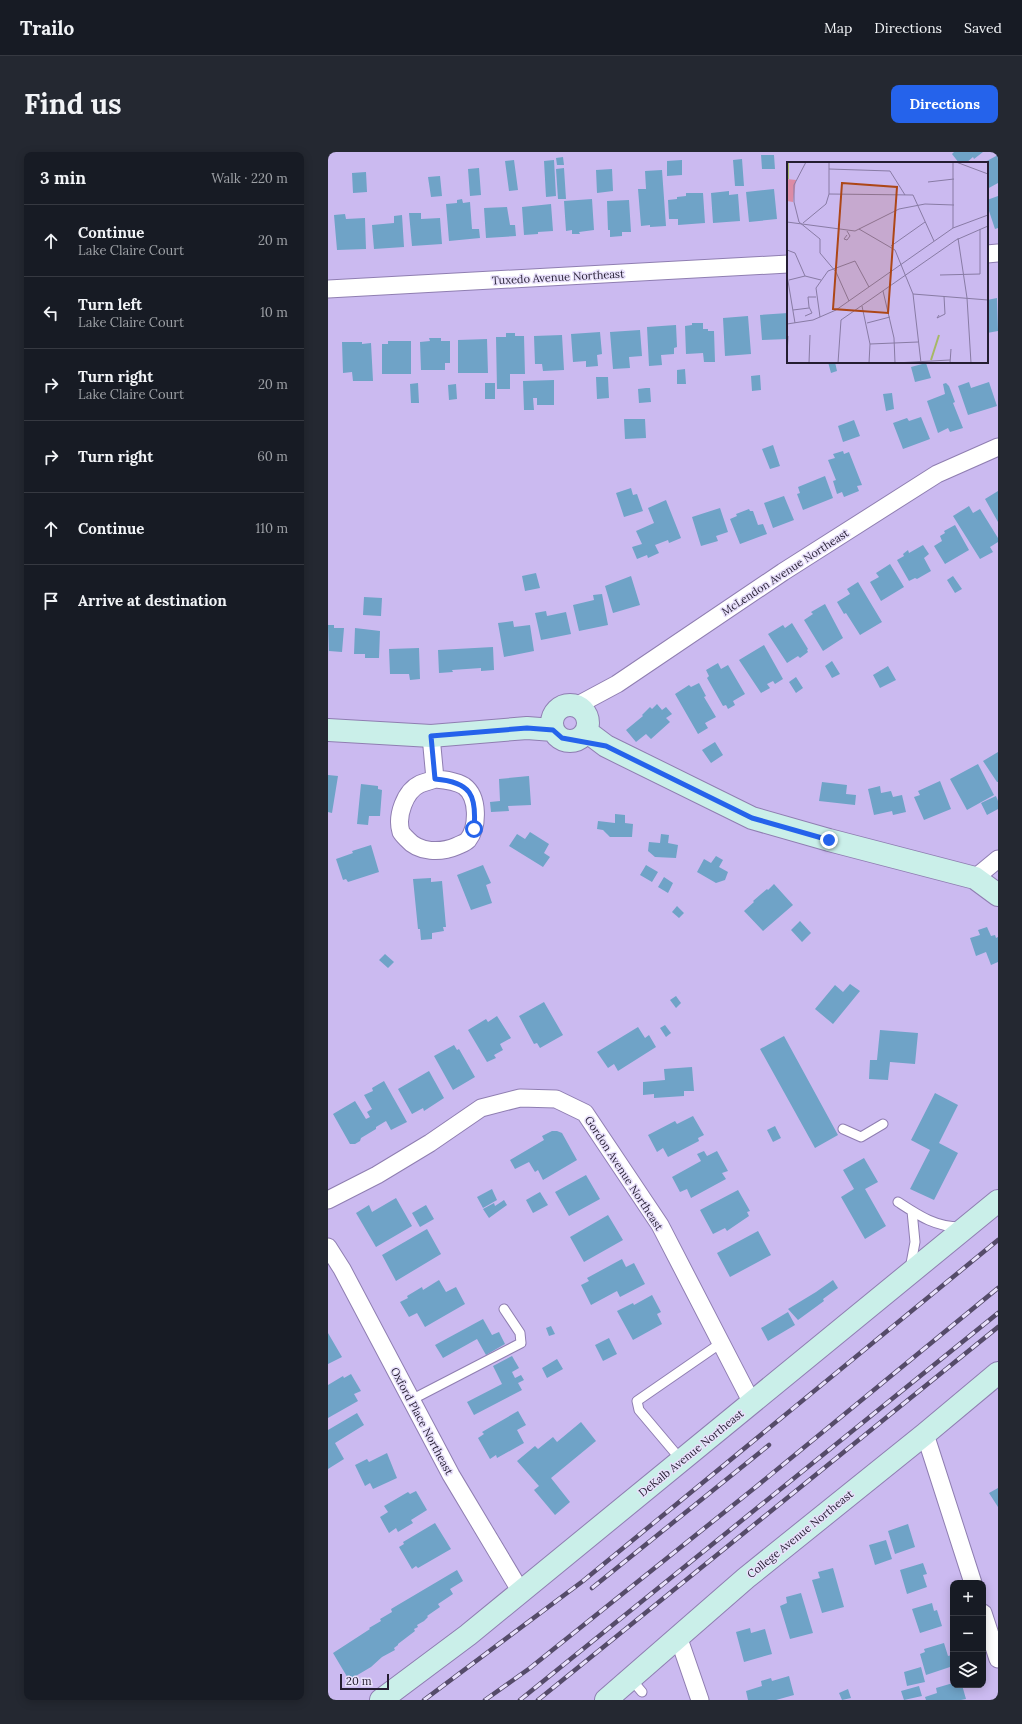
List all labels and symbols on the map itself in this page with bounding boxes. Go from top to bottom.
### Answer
inset map [787,162,988,363]
street label: Tuxedo Avenue Northeast [491,267,625,287]
street label: McLendon Avenue Northeast [719,525,852,618]
route start [465,820,483,838]
route end [820,831,838,849]
street label: Gordon Avenue Northeast [582,1113,667,1233]
street label: Oxford Place Northeast [388,1365,457,1478]
street label: DeKalb Avenue Northeast [636,1406,747,1500]
street label: College Avenue Northeast [744,1486,856,1581]
scale bar [340,1672,389,1691]

